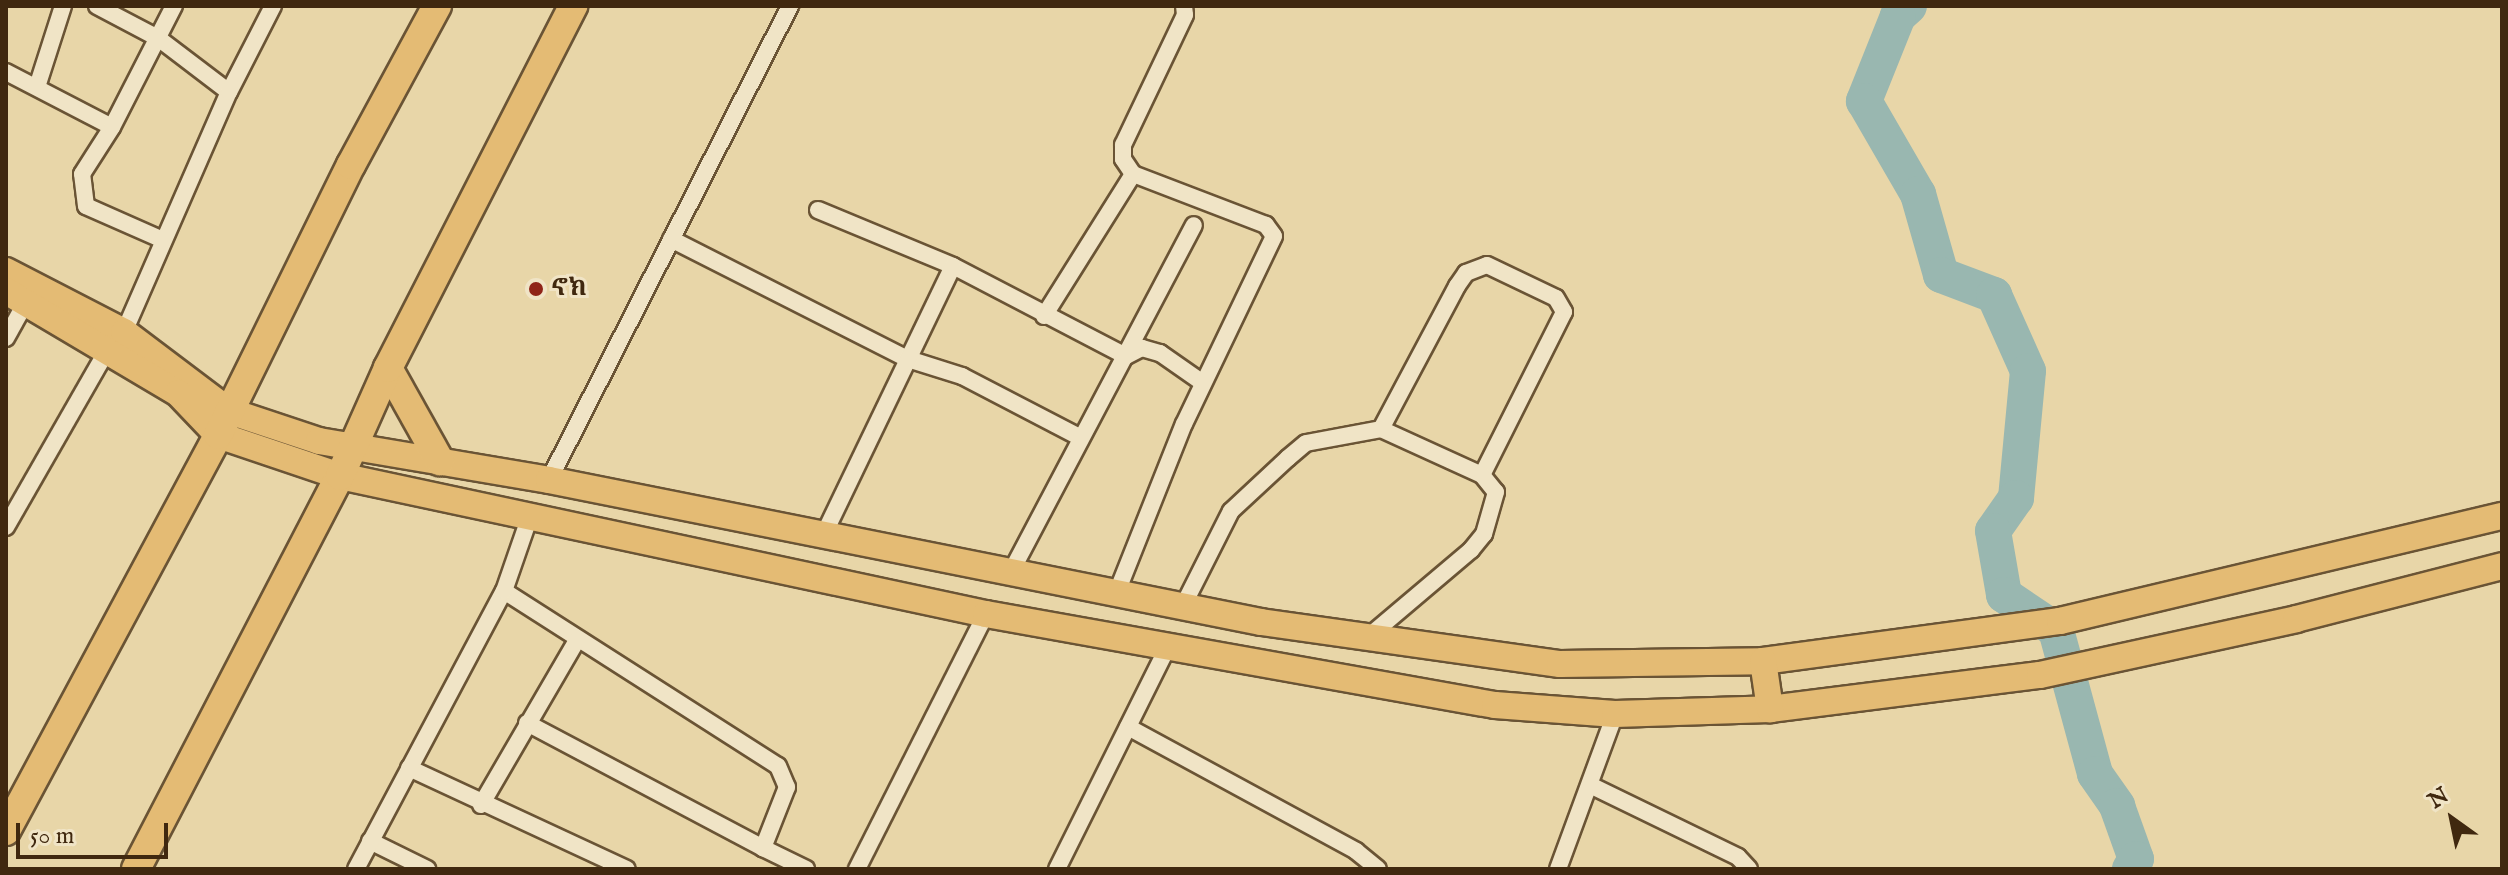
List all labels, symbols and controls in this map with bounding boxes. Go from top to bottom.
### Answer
place label: ኖክ [552,275,587,303]
marker: ኖክ [527,280,545,298]
north arrow [2412,779,2492,859]
text: N [2423,782,2455,816]
scale bar [20,807,172,857]
text: 50 m [30,821,74,852]

